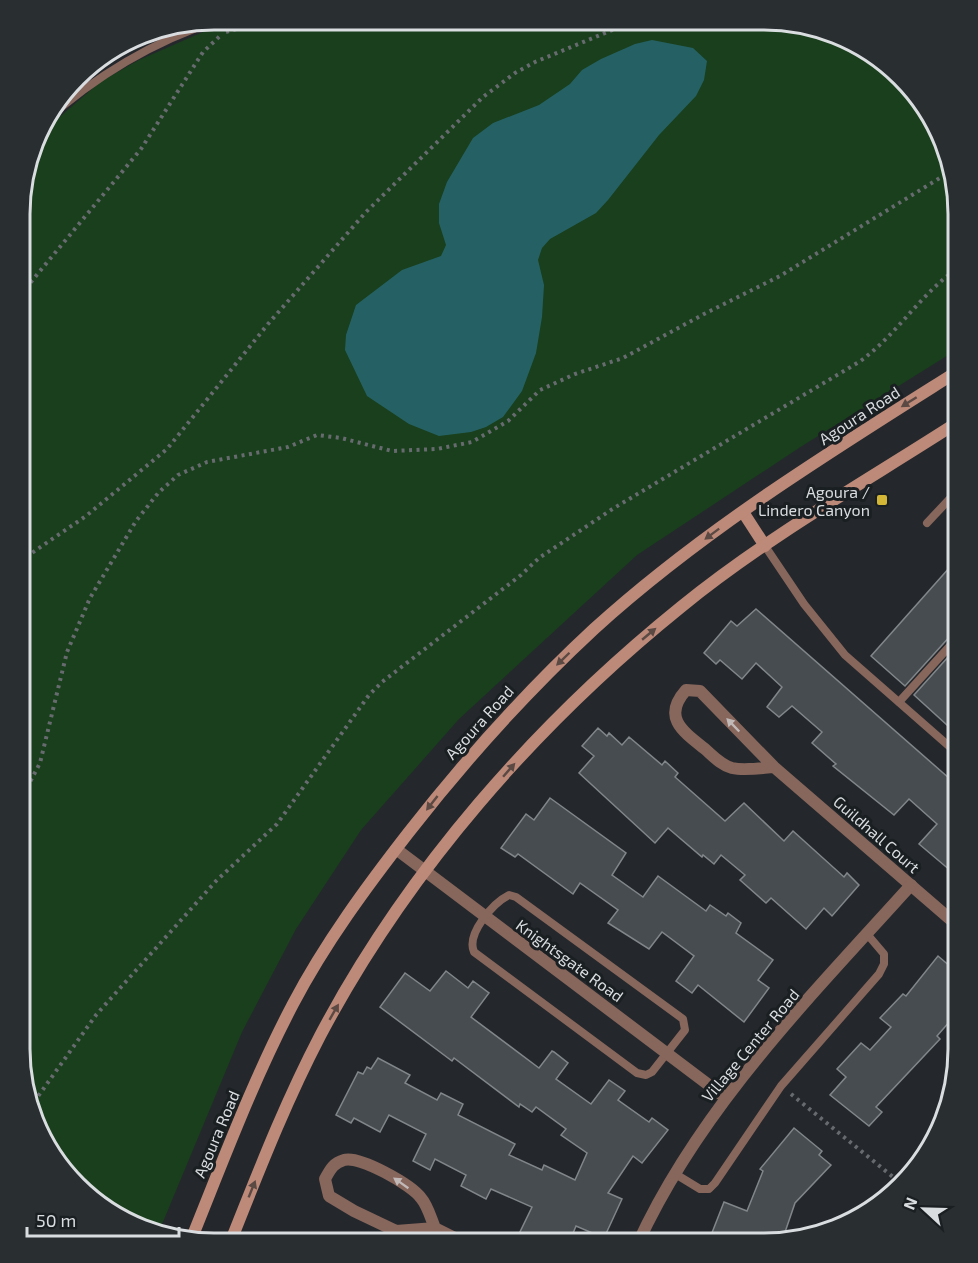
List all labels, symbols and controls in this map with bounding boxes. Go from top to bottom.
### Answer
street label: Agoura Road [815,382,903,448]
one-way arrow [901,396,917,407]
place label: Agoura / Lindero Canyon [758,482,870,519]
marker: Agoura / Lindero Canyon [875,493,889,507]
one-way arrow [705,528,721,540]
one-way arrow [641,628,656,641]
one-way arrow [557,652,571,666]
street label: Agoura Road [441,681,517,763]
one-way arrow [727,719,741,733]
one-way arrow [502,762,516,777]
street label: Guildhall Court [830,792,924,876]
one-way arrow [425,795,438,811]
street label: Knightsgate Road [513,915,627,1005]
street label: Village Center Road [697,985,803,1105]
one-way arrow [329,1003,339,1020]
street label: Agoura Road [189,1088,243,1180]
one-way arrow [393,1177,409,1189]
north arrow [894,1179,954,1239]
one-way arrow [248,1180,257,1198]
text: N [899,1194,921,1212]
scale bar [27,1200,178,1238]
text: 50 m [36,1209,76,1231]

